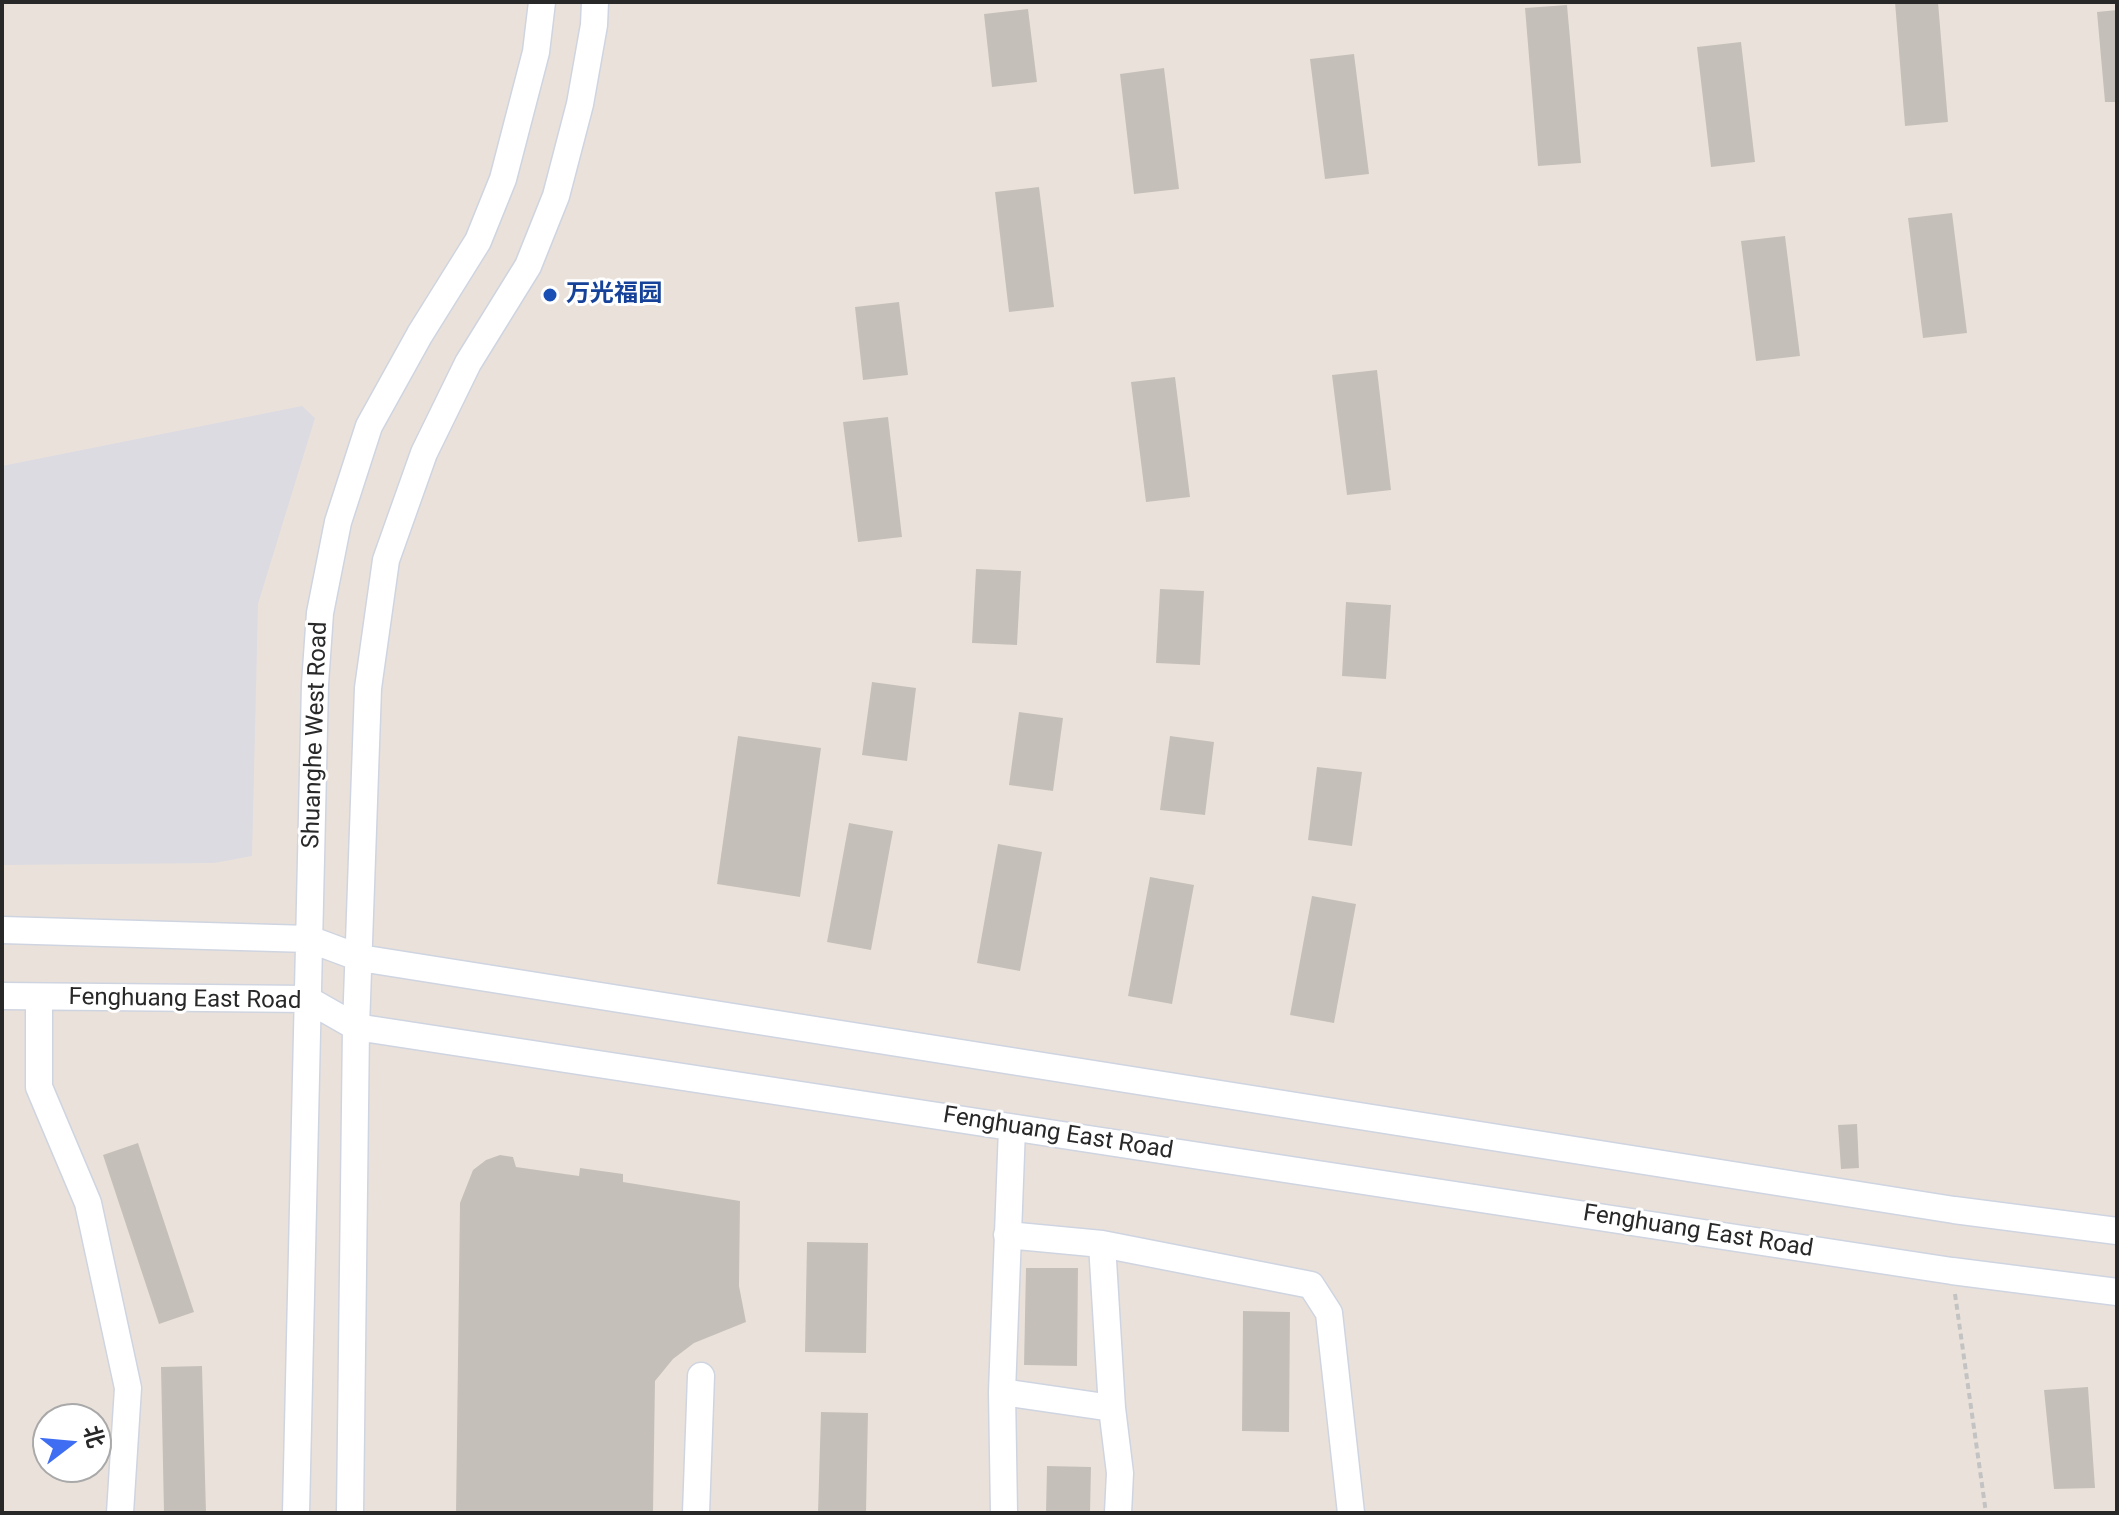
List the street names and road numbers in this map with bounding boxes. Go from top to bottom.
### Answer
street label: Shuanghe West Road [298,621,334,849]
street label: Fenghuang East Road [68,984,302,1016]
street label: Fenghuang East Road [941,1102,1175,1166]
street label: Fenghuang East Road [1581,1200,1815,1264]

